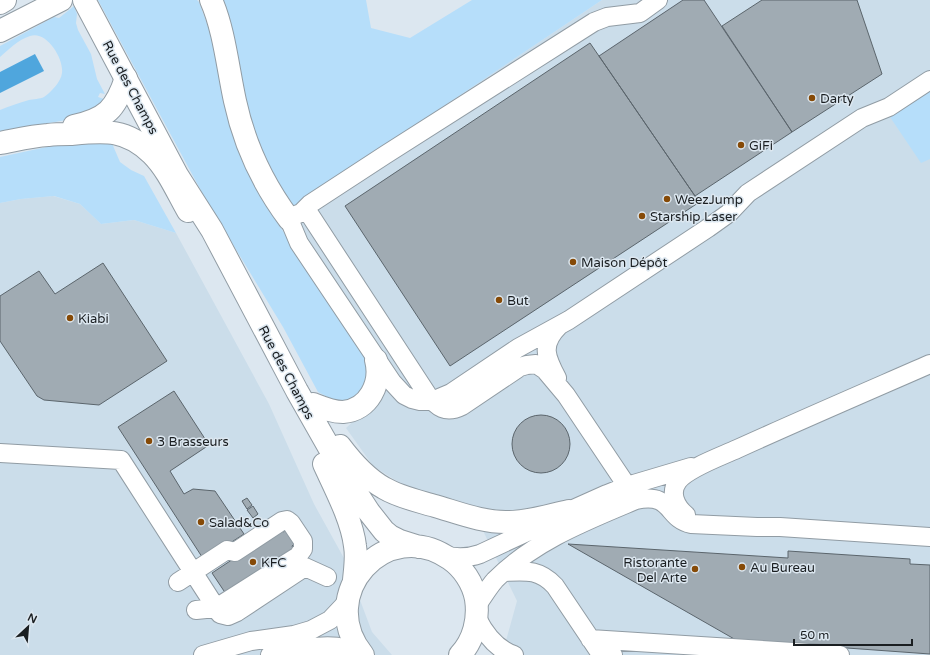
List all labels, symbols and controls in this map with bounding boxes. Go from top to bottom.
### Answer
street label: Rue des Champs [99,38,162,137]
place label: Darty [820,91,854,107]
marker: Darty [807,93,817,103]
place label: GiFi [749,138,773,154]
marker: GiFi [736,140,746,150]
place label: WeezJump [675,192,743,208]
marker: WeezJump [662,194,672,204]
place label: Starship Laser [650,209,737,225]
marker: Starship Laser [637,211,647,221]
place label: Maison Dépôt [581,255,667,271]
marker: Maison Dépôt [568,257,578,267]
place label: But [507,293,529,309]
marker: But [494,295,504,305]
place label: Kiabi [78,311,109,327]
marker: Kiabi [65,313,75,323]
street label: Rue des Champs [255,323,318,422]
place label: 3 Brasseurs [157,434,229,450]
marker: 3 Brasseurs [144,436,154,446]
place label: Salad&Co [209,515,269,531]
marker: Salad&Co [196,517,206,527]
place label: KFC [261,555,286,571]
place label: Ristorante Del Arte [623,555,687,586]
marker: KFC [248,557,258,567]
place label: Au Bureau [750,560,815,576]
marker: Au Bureau [737,562,747,572]
marker: Ristorante Del Arte [690,564,700,574]
north arrow [8,607,48,647]
text: N [25,611,39,626]
scale bar [794,621,912,647]
text: 50 m [800,628,829,642]

